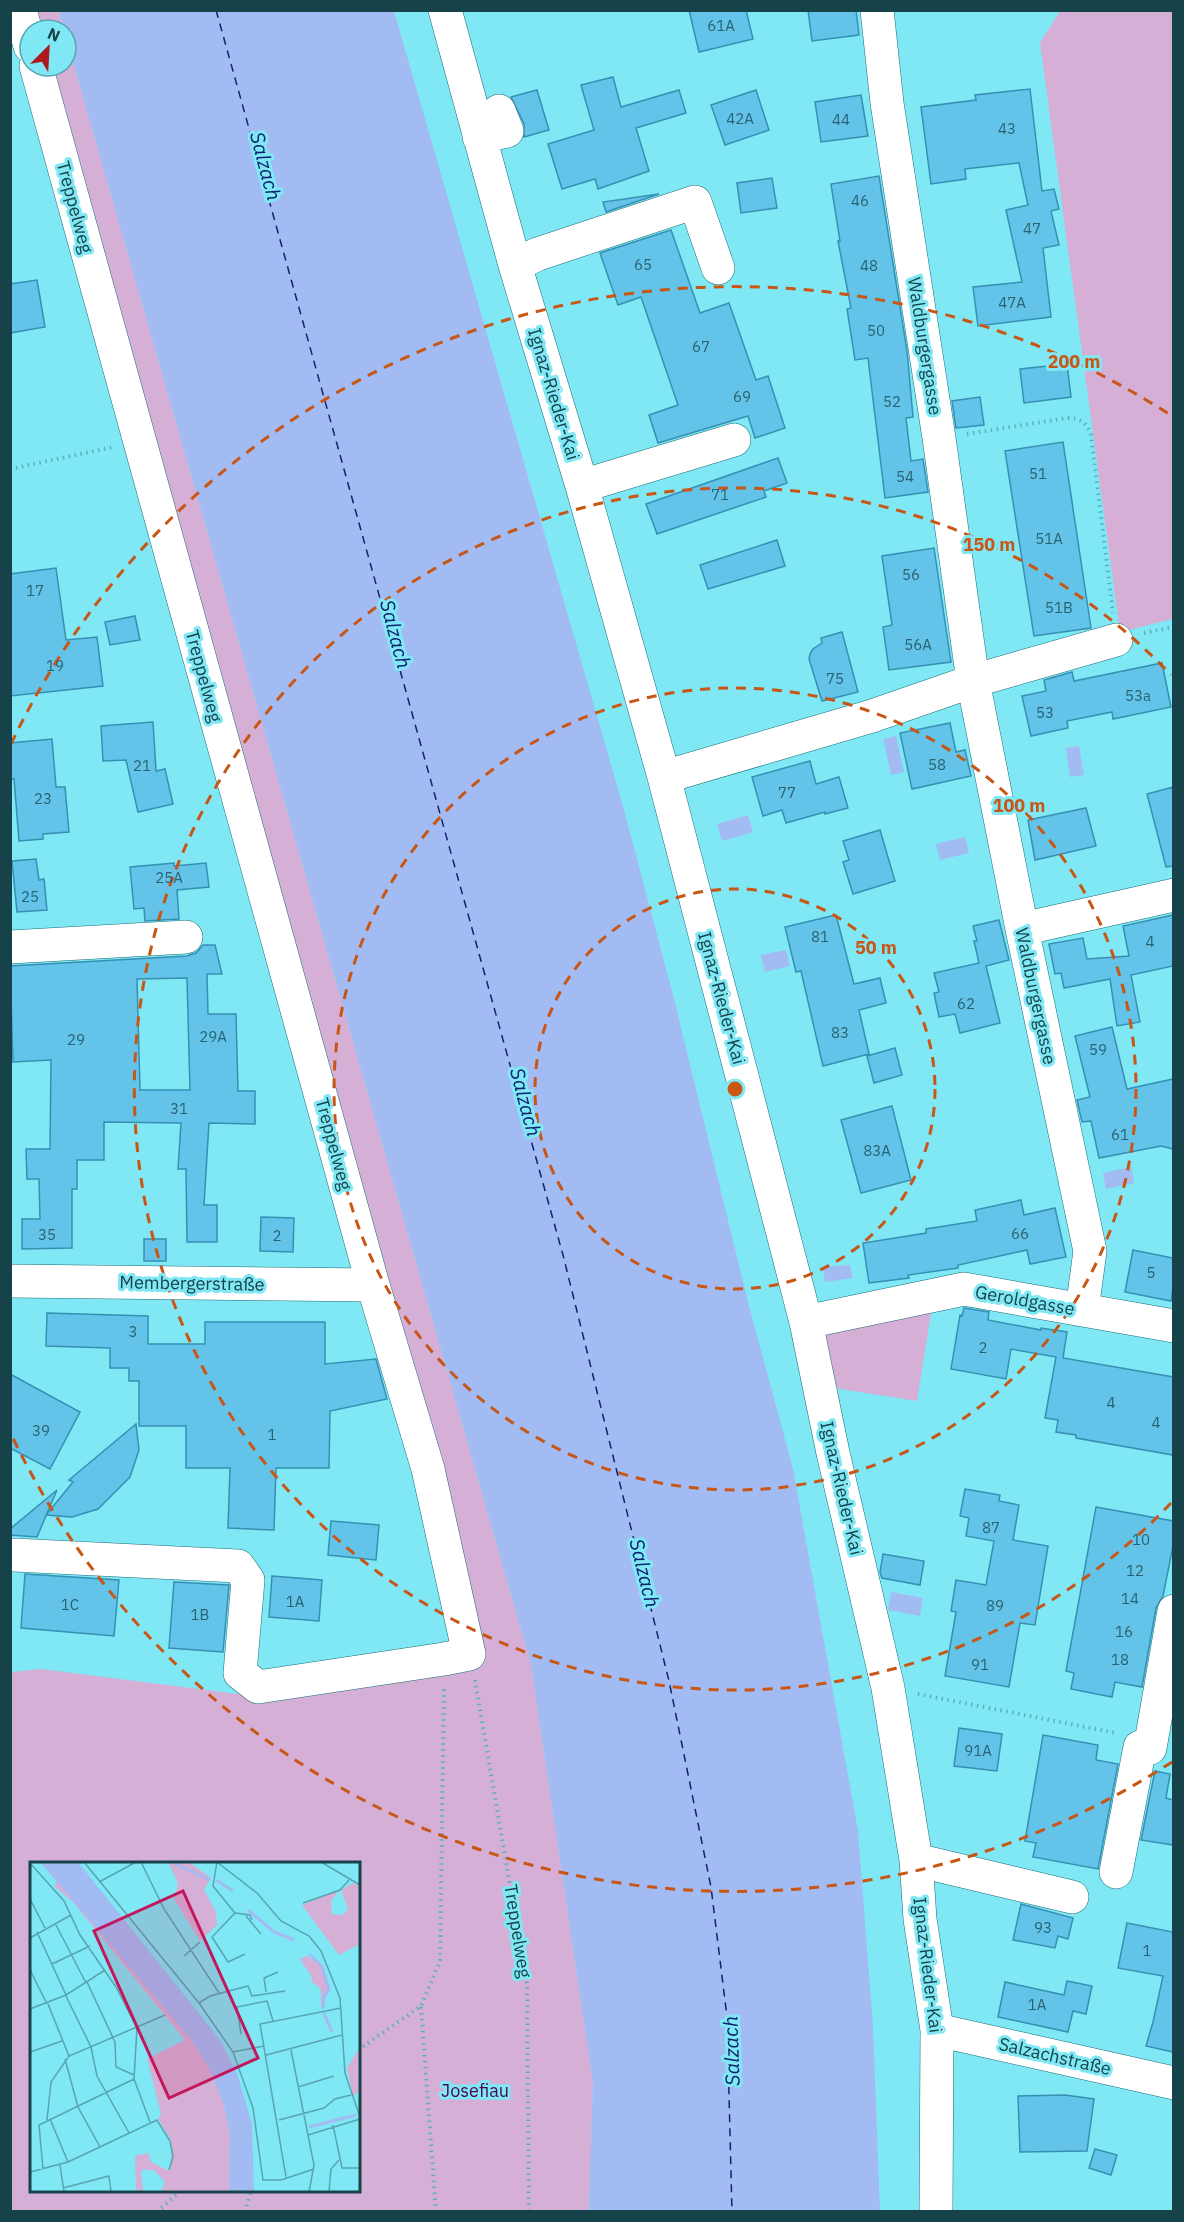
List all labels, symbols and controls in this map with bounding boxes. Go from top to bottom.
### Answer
house number: 61A [707,16,735,35]
north arrow [18,18,78,78]
text: N [45,23,63,46]
house number: 42A [726,109,754,128]
house number: 44 [832,110,850,129]
house number: 43 [998,119,1016,138]
water label: Salzach [244,129,288,203]
street label: Treppelweg [52,158,98,256]
house number: 46 [851,191,869,210]
house number: 47 [1023,219,1041,238]
house number: 65 [634,255,652,274]
house number: 48 [860,256,878,275]
street label: Waldburgergasse [903,275,947,417]
house number: 47A [998,293,1026,312]
house number: 50 [867,321,885,340]
street label: Ignaz-Rieder-Kai [523,325,585,463]
house number: 67 [692,337,710,356]
text: 200 m [1048,350,1100,373]
house number: 69 [733,387,751,406]
house number: 52 [883,392,901,411]
house number: 51 [1029,464,1047,483]
house number: 54 [896,467,914,486]
house number: 71 [711,485,729,504]
house number: 51A [1035,529,1063,548]
text: 150 m [963,533,1015,556]
house number: 56 [902,565,920,584]
house number: 17 [26,581,44,600]
water label: Salzach [374,597,418,671]
house number: 51B [1045,598,1073,617]
street label: Treppelweg [181,627,227,725]
house number: 56A [904,635,932,654]
house number: 19 [46,656,64,675]
house number: 75 [826,669,844,688]
house number: 53a [1125,686,1151,705]
house number: 53 [1036,703,1054,722]
house number: 58 [928,755,946,774]
house number: 21 [133,756,151,775]
house number: 77 [778,783,796,802]
house number: 23 [34,789,52,808]
text: 100 m [993,794,1045,817]
house number: 25A [155,868,183,887]
house number: 25 [21,887,39,906]
street label: Waldburgergasse [1010,925,1062,1067]
house number: 81 [811,927,829,946]
street label: Ignaz-Rieder-Kai [693,929,751,1067]
house number: 4 [1145,932,1155,951]
text: 50 m [855,936,897,959]
house number: 62 [957,994,975,1013]
house number: 83 [831,1023,849,1042]
house number: 29A [199,1027,227,1046]
house number: 29 [67,1030,85,1049]
house number: 59 [1089,1040,1107,1059]
water label: Salzach [504,1065,548,1139]
centre of rings [725,1079,745,1099]
street label: Treppelweg [311,1095,357,1193]
house number: 31 [170,1099,188,1118]
house number: 61 [1111,1125,1129,1144]
house number: 83A [863,1141,891,1160]
house number: 66 [1011,1224,1029,1243]
house number: 35 [38,1225,56,1244]
house number: 2 [272,1226,282,1245]
house number: 5 [1146,1263,1156,1282]
street label: Membergerstraße [119,1270,265,1296]
street label: Geroldgasse [973,1280,1077,1320]
house number: 3 [128,1322,138,1341]
house number: 2 [978,1338,988,1357]
house number: 4 [1106,1393,1116,1412]
house number: 4 [1151,1413,1161,1432]
street label: Ignaz-Rieder-Kai [815,1419,869,1557]
house number: 39 [32,1421,50,1440]
house number: 1 [267,1425,277,1444]
house number: 87 [982,1518,1000,1537]
house number: 10 [1132,1530,1150,1549]
water label: Salzach [623,1536,667,1610]
house number: 12 [1126,1561,1144,1580]
house number: 14 [1121,1589,1139,1608]
house number: 1A [286,1592,305,1611]
house number: 1C [61,1595,79,1614]
house number: 89 [986,1596,1004,1615]
house number: 1B [191,1605,209,1624]
house number: 16 [1115,1622,1133,1641]
house number: 18 [1111,1650,1129,1669]
house number: 91 [971,1655,989,1674]
house number: 91A [964,1741,992,1760]
inset map [30,1862,360,2192]
street label: Treppelweg [499,1882,537,1980]
street label: Ignaz-Rieder-Kai [908,1896,948,2034]
house number: 93 [1034,1918,1052,1937]
house number: 1 [1142,1941,1152,1960]
house number: 1A [1028,1995,1047,2014]
water label: Salzach [716,2016,746,2086]
street label: Salzachstraße [997,2032,1114,2080]
park label: Josefiau [441,2079,509,2102]

